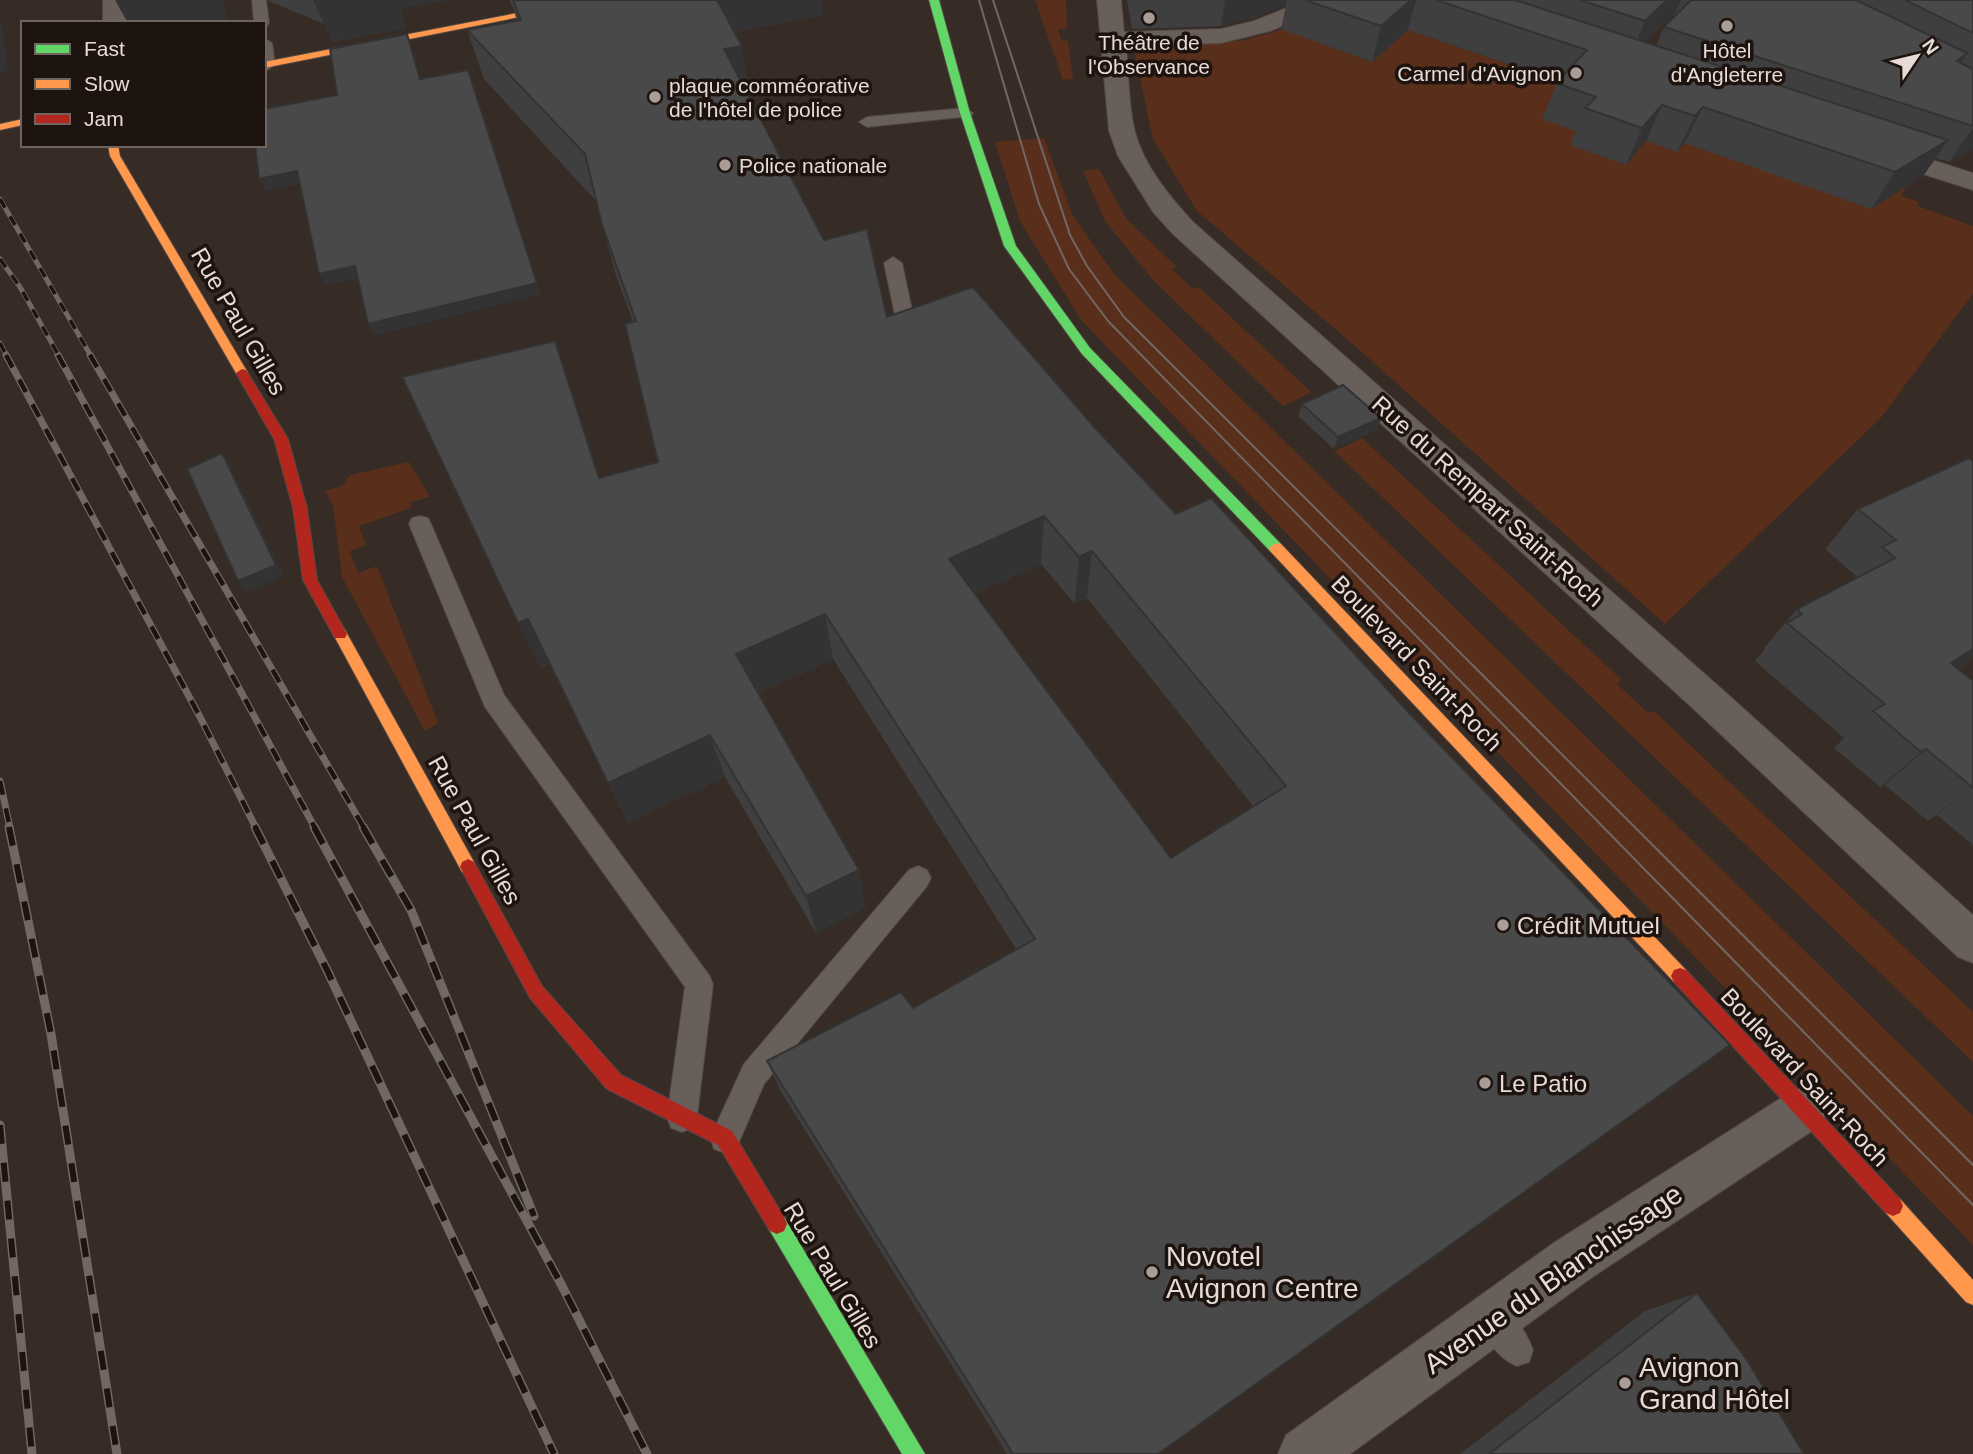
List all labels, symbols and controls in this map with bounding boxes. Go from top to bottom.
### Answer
marker: Théâtre de l'Observance [1141,10,1157,26]
marker: Hôtel d'Angleterre [1719,18,1735,34]
legend [21,21,266,147]
north arrow [1882,21,1952,91]
place label: Théâtre de l'Observance [1088,31,1210,78]
text: N [1918,35,1943,58]
text: Fast [84,37,125,60]
place label: Hôtel d'Angleterre [1671,39,1783,86]
place label: Carmel d'Avignon [1397,62,1562,85]
marker: Carmel d'Avignon [1568,65,1584,81]
text: Slow [84,72,130,95]
place label: plaque comméorative de l'hôtel de police [669,74,870,121]
marker: plaque comméorative de l'hôtel de police [647,89,663,105]
text: Jam [84,107,124,130]
place label: Police nationale [739,154,887,177]
marker: Police nationale [717,157,733,173]
street label: Rue Paul Gilles [186,243,292,399]
street label: Rue du Rempart Saint-Roch [1367,390,1609,612]
street label: Boulevard Saint-Roch [1326,570,1508,756]
street label: Rue Paul Gilles [423,751,527,909]
place label: Crédit Mutuel [1517,912,1660,939]
marker: Crédit Mutuel [1495,917,1511,933]
street label: Boulevard Saint-Roch [1716,982,1894,1172]
place label: Le Patio [1499,1070,1587,1097]
marker: Le Patio [1477,1075,1493,1091]
street label: Avenue du Blanchissage [1418,1178,1688,1380]
street label: Rue Paul Gilles [779,1197,887,1353]
place label: Novotel Avignon Centre [1166,1241,1359,1304]
marker: Novotel Avignon Centre [1144,1264,1160,1280]
place label: Avignon Grand Hôtel [1639,1352,1790,1415]
marker: Avignon Grand Hôtel [1617,1375,1633,1391]

